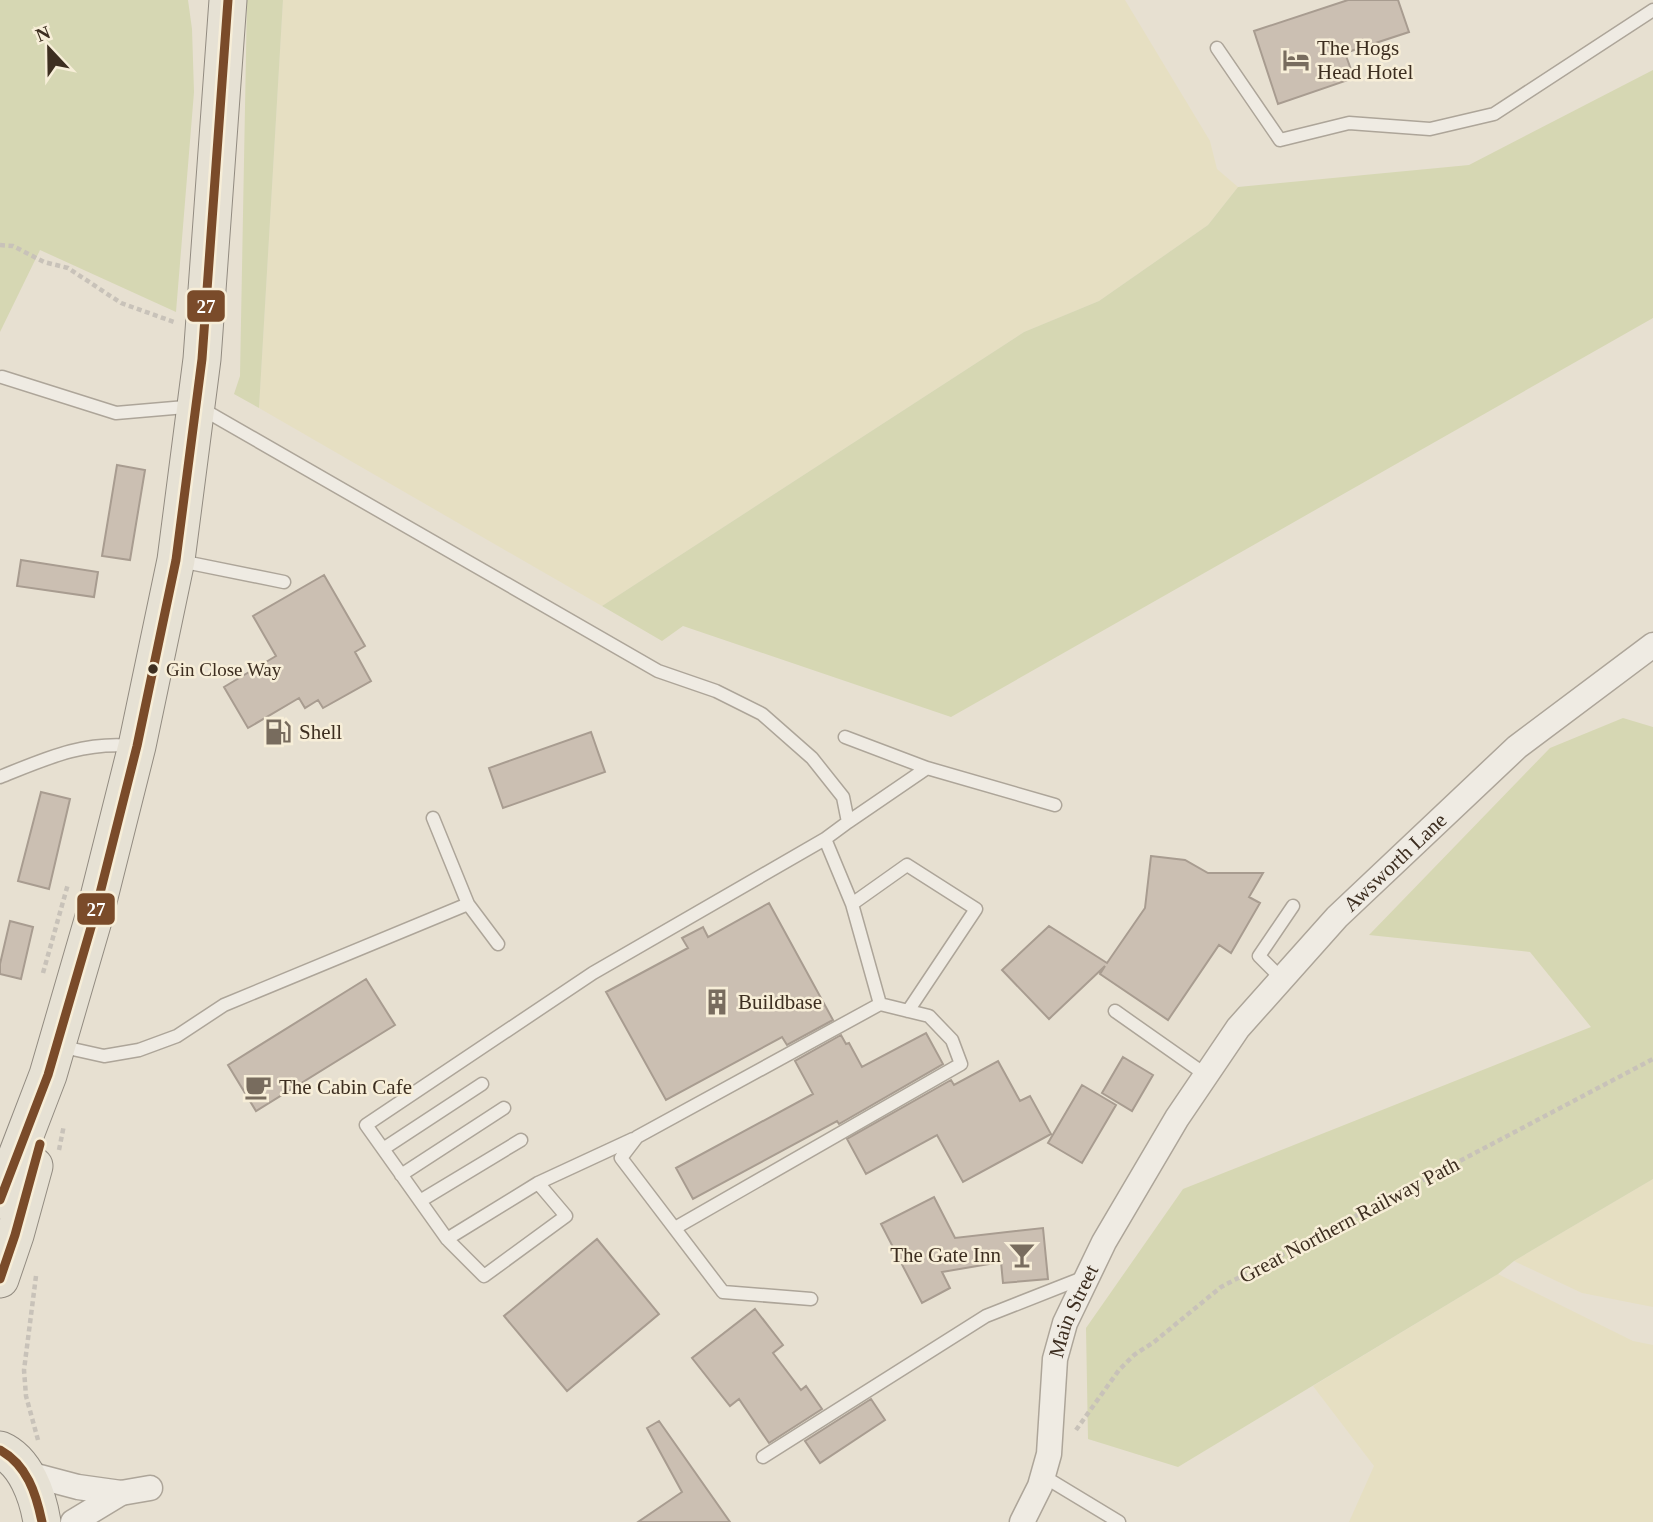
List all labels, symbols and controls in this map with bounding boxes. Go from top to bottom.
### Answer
north arrow [14,14,84,84]
text: N [33,21,53,46]
place label: The Hogs Head Hotel [1317,36,1413,84]
hotel icon: The Hogs Head Hotel [1281,45,1311,75]
line badge: 27 [186,289,226,323]
text: 27 [197,296,216,317]
place label: Gin Close Way [166,659,282,680]
marker: Gin Close Way [146,662,160,676]
fuel station icon: Shell [263,717,293,747]
place label: Shell [299,720,342,744]
street label: Awsworth Lane [1338,808,1451,917]
line badge: 27 [76,892,116,926]
text: 27 [87,899,106,920]
building icon: Buildbase [702,987,732,1017]
place label: Buildbase [738,990,822,1014]
cafe icon: The Cabin Cafe [243,1072,273,1102]
place label: The Cabin Cafe [279,1075,412,1099]
street label: Great Northern Railway Path [1235,1152,1463,1288]
bar icon: The Gate Inn [1007,1240,1037,1270]
place label: The Gate Inn [890,1243,1001,1267]
street label: Main Street [1044,1261,1103,1360]

